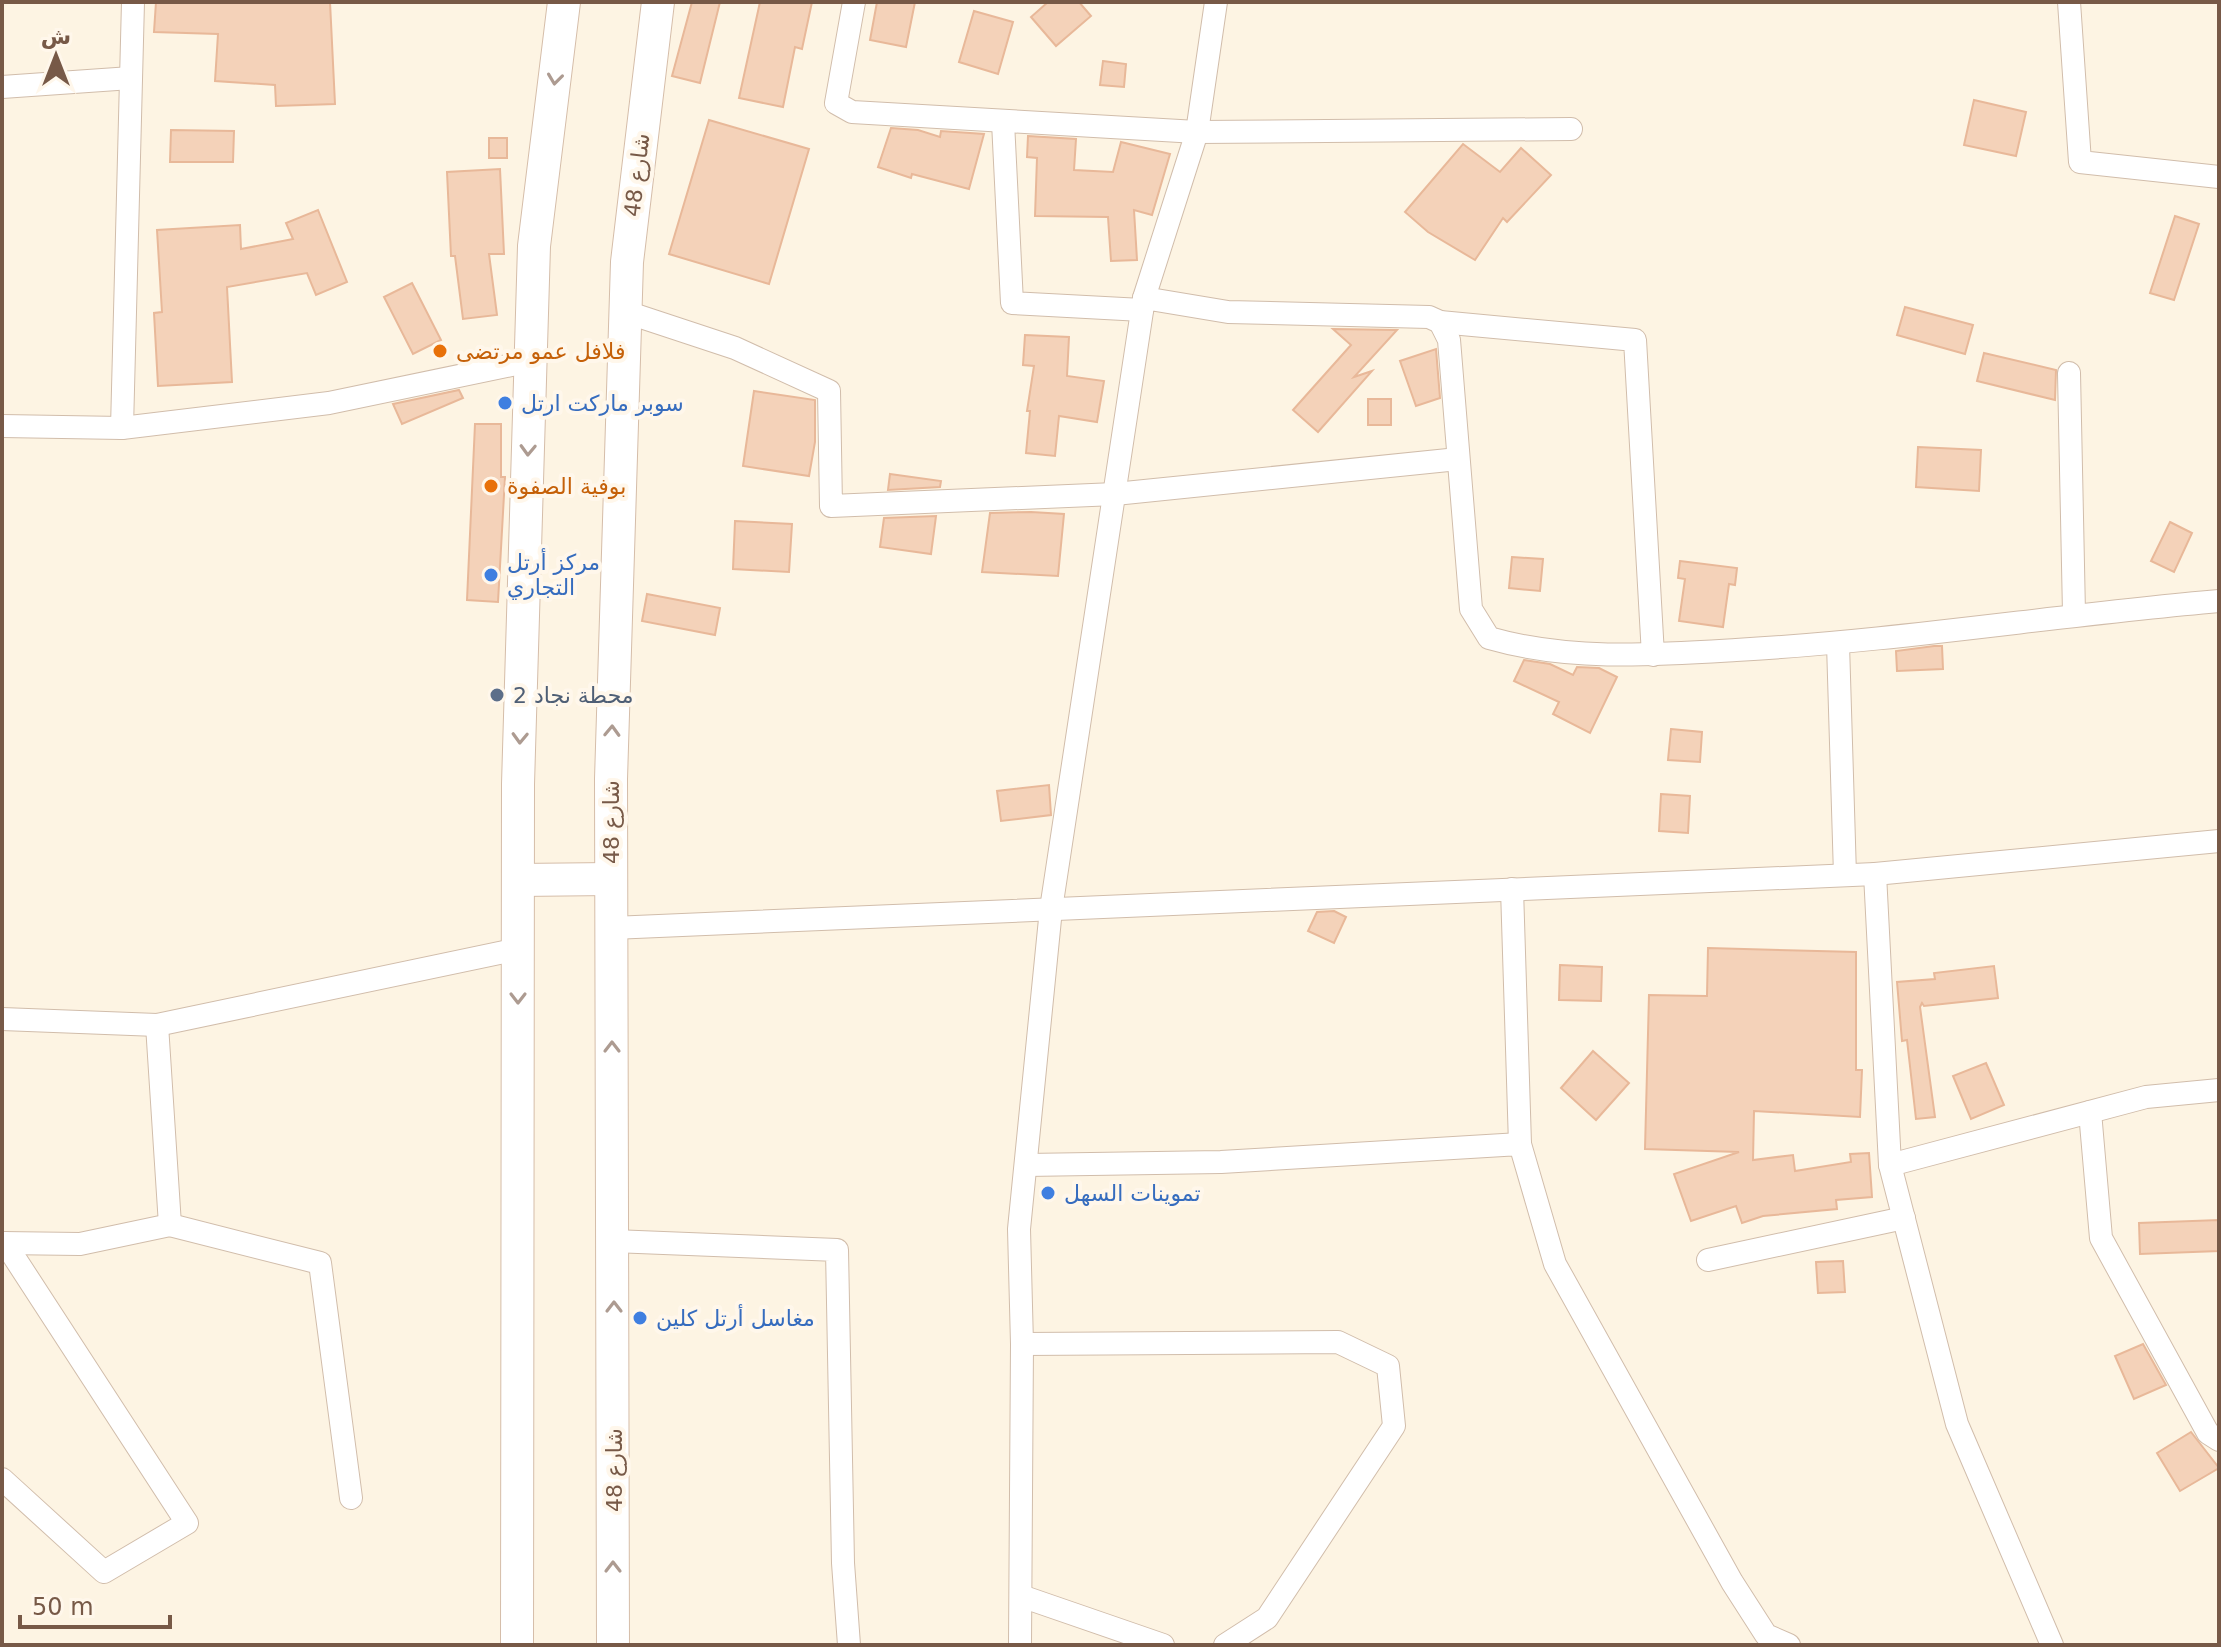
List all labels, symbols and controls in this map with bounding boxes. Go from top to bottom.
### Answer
north arrow [16,16,96,96]
text: ش [41,24,71,49]
one-way arrow [546,73,563,86]
street label: شارع 48 [619,132,655,218]
place label: فلافل عمو مرتضى [456,339,625,364]
marker: فلافل عمو مرتضى [431,342,449,360]
place label: سوبر ماركت ارتل [521,391,684,416]
marker: سوبر ماركت ارتل [496,394,514,412]
one-way arrow [519,444,537,457]
place label: بوفية الصفوة [507,474,626,499]
marker: بوفية الصفوة [482,477,500,495]
place label: مركز أرتل التجاري [507,548,600,600]
marker: مركز أرتل التجاري [482,566,500,584]
place label: محطة نجاد 2 [513,683,634,708]
marker: محطة نجاد 2 [488,686,506,704]
one-way arrow [604,724,621,737]
one-way arrow [511,732,528,745]
street label: شارع 48 [599,780,624,864]
one-way arrow [509,992,527,1005]
one-way arrow [603,1040,621,1053]
place label: تموينات السهل [1064,1181,1201,1206]
marker: تموينات السهل [1039,1184,1057,1202]
one-way arrow [605,1300,623,1313]
place label: مغاسل أرتل كلين [656,1304,815,1331]
marker: مغاسل أرتل كلين [631,1309,649,1327]
street label: شارع 48 [602,1428,627,1512]
one-way arrow [604,1560,622,1573]
scale bar [20,1579,170,1629]
text: 50 m [32,1593,94,1621]

